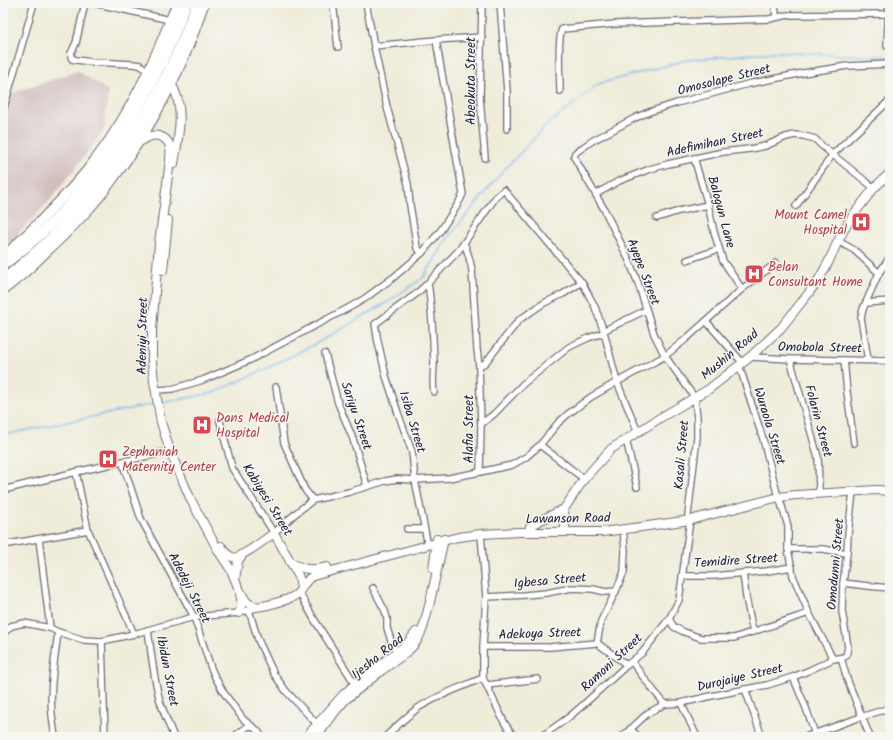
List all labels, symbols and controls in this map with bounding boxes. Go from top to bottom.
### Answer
street label: Abeokuta Street [461,36,482,125]
street label: Omosolape Street [675,58,774,102]
street label: Adefimihan Street [665,122,766,164]
street label: Balogun Lane [701,174,741,251]
place label: Mount Camel Hospital [774,205,847,241]
hospital icon: Mount Camel Hospital [850,211,872,233]
street label: Ayepe Street [621,236,666,309]
place label: Belan Consultant Home [768,257,863,293]
hospital icon: Belan Consultant Home [743,263,765,285]
street label: Adeniyi Street [132,296,154,375]
street label: Mushin Road [696,324,764,386]
street label: Omobola Street [778,337,863,359]
street label: Sariyu Street [335,379,378,454]
street label: Folarin Street [798,382,838,461]
street label: Wuraola Street [747,385,791,468]
street label: Isiba Street [393,388,432,456]
street label: Alafia Street [459,394,480,463]
place label: Dans Medical Hospital [216,408,289,444]
hospital icon: Dans Medical Hospital [191,414,213,436]
street label: Kasali Street [668,418,696,491]
place label: Zephaniah Maternity Center [122,442,216,478]
hospital icon: Zephaniah Maternity Center [97,448,119,470]
street label: Kabiyesi Street [236,459,298,541]
street label: Lawanson Road [526,508,611,530]
street label: Omodunni Street [822,516,851,611]
street label: Temidire Street [693,548,780,574]
street label: Adedeji Street [162,549,216,628]
street label: Igbesa Street [513,567,588,595]
street label: Adekoya Street [498,622,583,646]
street label: Ramoni Street [576,628,648,697]
street label: Ijesha Road [347,629,410,685]
street label: Ibidun Street [150,634,184,709]
street label: Durojaiye Street [695,658,786,698]

